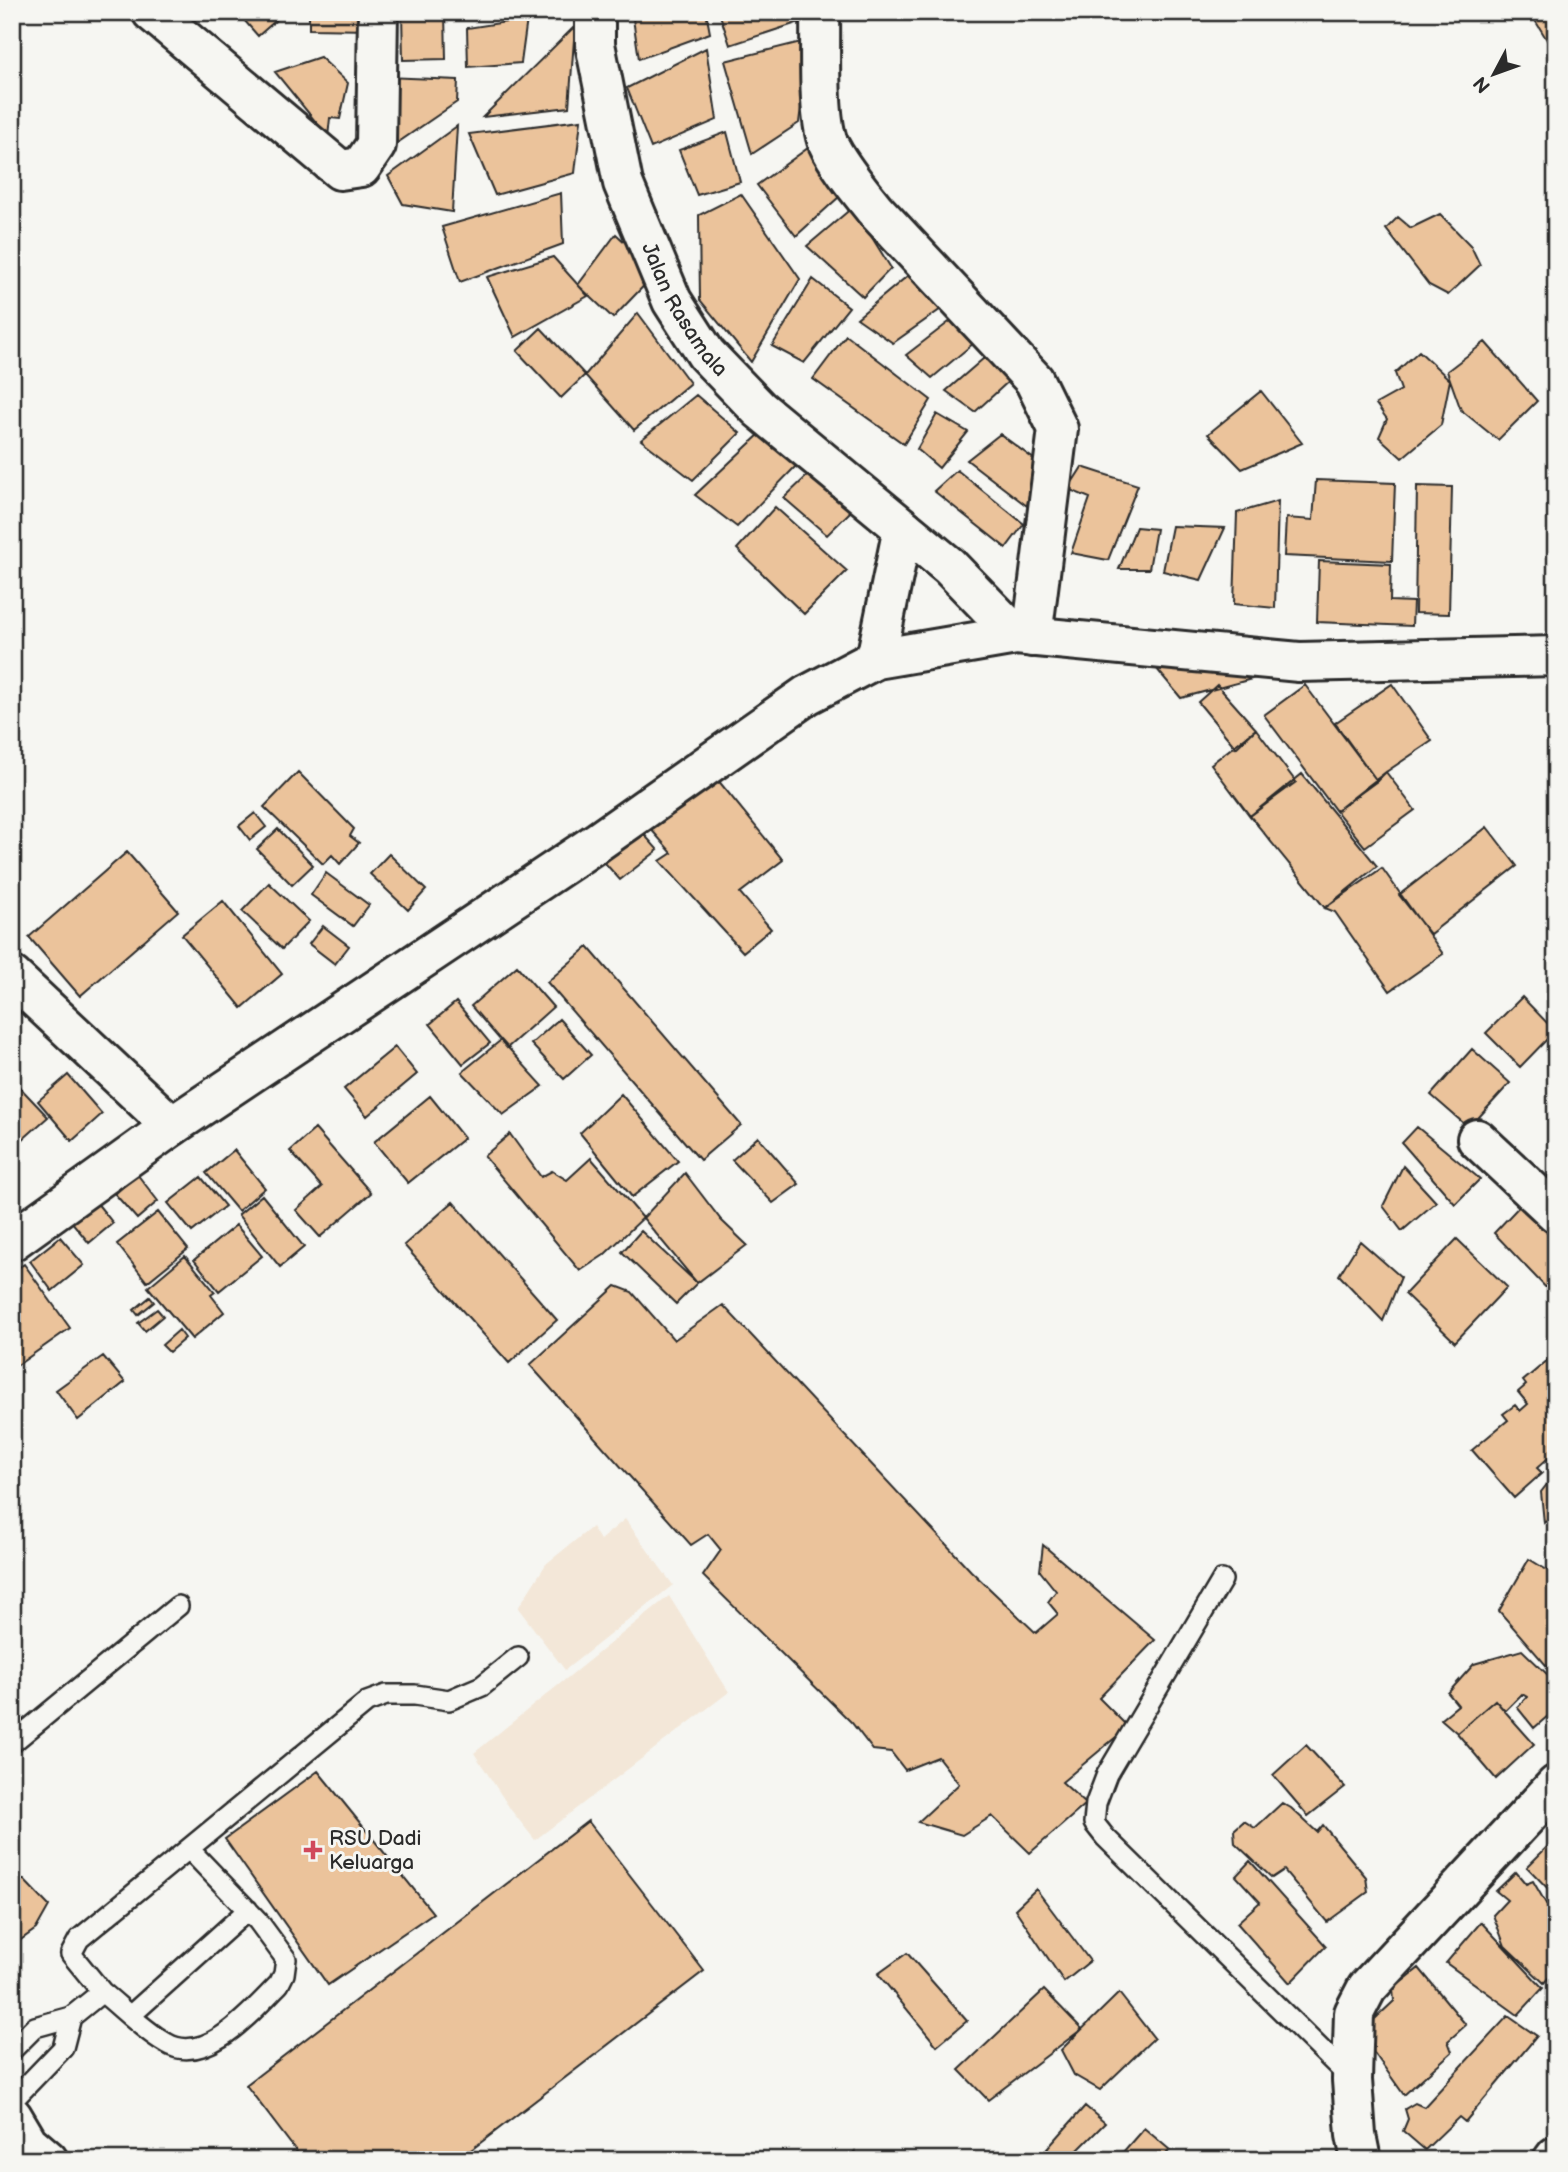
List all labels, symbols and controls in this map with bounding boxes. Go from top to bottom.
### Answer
north arrow [1460,38,1530,108]
text: N [1469,71,1496,97]
street label: Jalan Rasamala [637,239,733,381]
place label: RSU Dadi Keluarga [329,1826,422,1875]
marker: RSU Dadi Keluarga [303,1840,323,1860]

